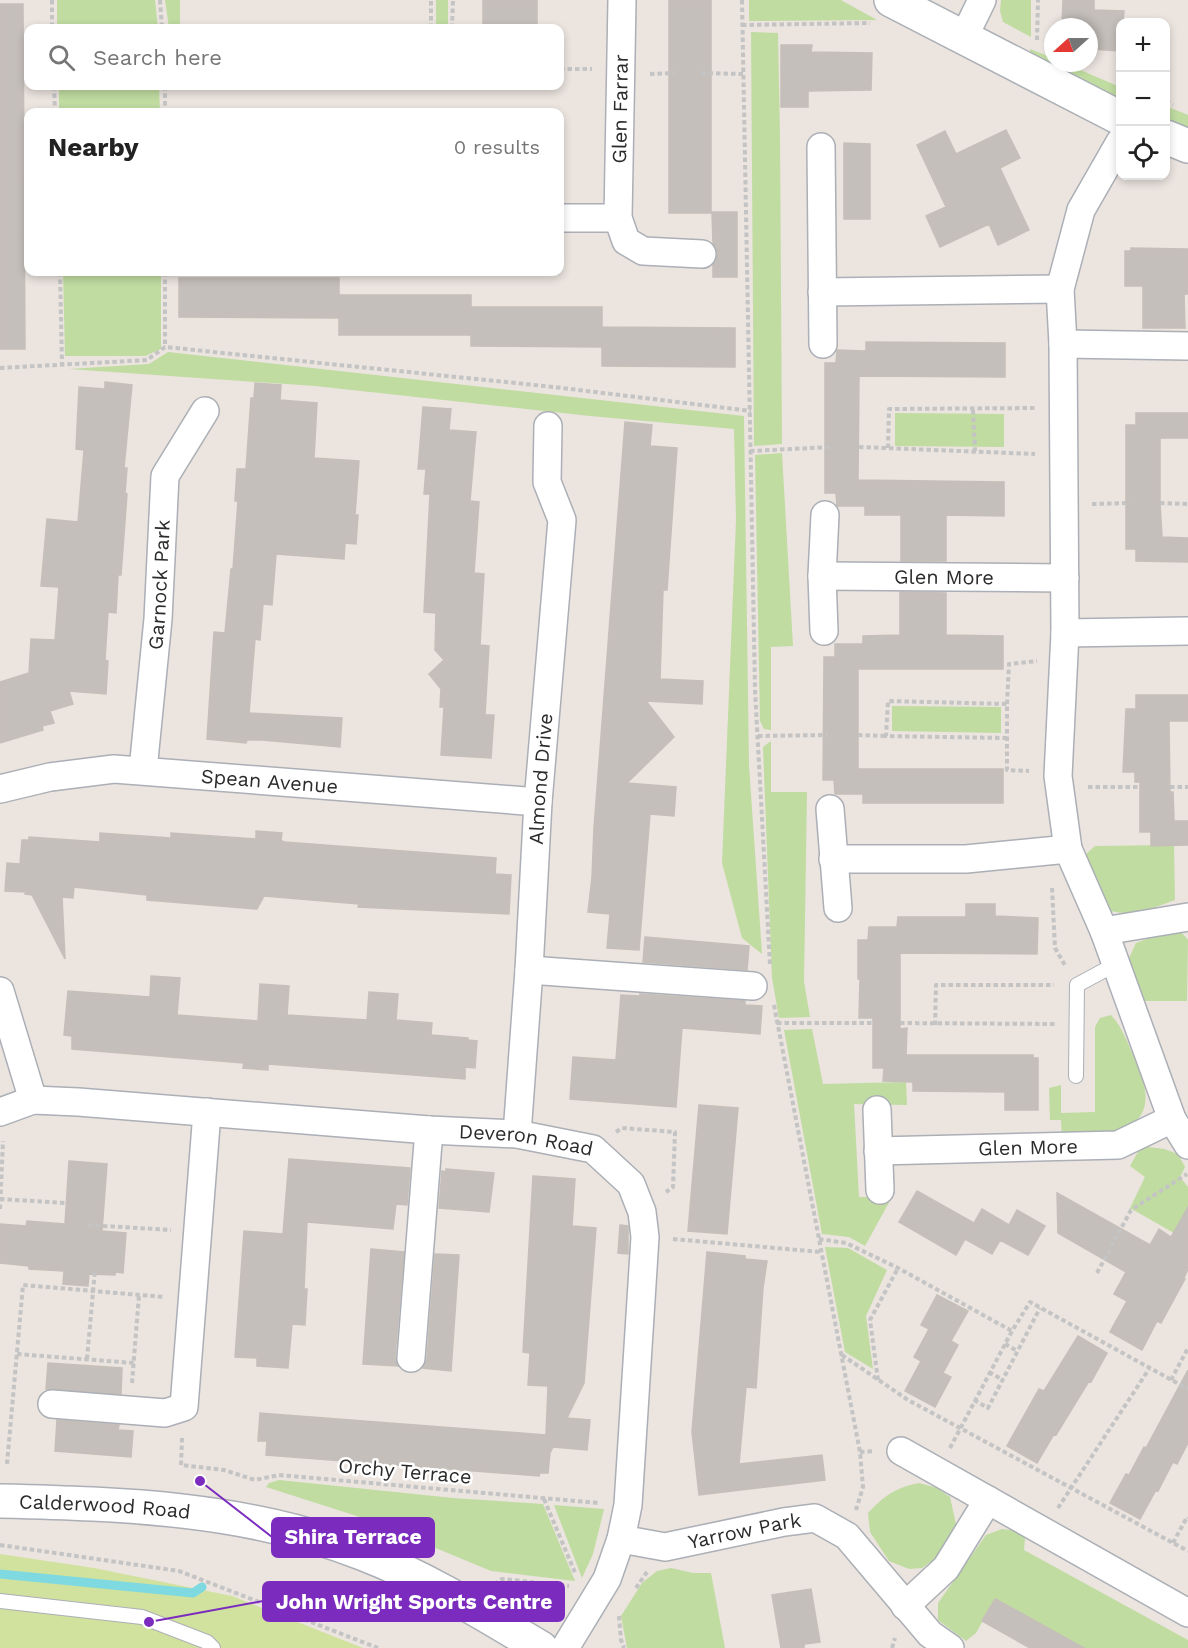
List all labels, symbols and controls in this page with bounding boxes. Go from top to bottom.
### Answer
north arrow [1044,18,1098,72]
map controls [1116,18,1170,180]
button: + [1116,18,1170,72]
search box [24,24,564,90]
icon: search [45,41,78,74]
text: Search here [93,45,222,70]
street label: Glen Farrar [607,54,633,164]
button: − [1116,72,1170,126]
button: locate [1116,126,1170,180]
text: Nearby [48,132,139,162]
text: 0 results [454,135,540,159]
street label: Garnock Park [143,519,175,651]
street label: Glen More [894,565,994,589]
street label: Almond Drive [524,712,558,845]
street label: Spean Avenue [200,764,339,798]
street label: Deveron Road [458,1119,595,1161]
street label: Glen More [978,1134,1078,1160]
street label: Orchy Terrace [337,1453,473,1489]
street label: Calderwood Road [19,1489,192,1524]
street label: Yarrow Park [686,1508,803,1554]
callout: Shira Terrace [272,1518,434,1557]
text: Shira Terrace [284,1524,422,1549]
callout: John Wright Sports Centre [263,1582,564,1621]
text: John Wright Sports Centre [276,1589,552,1614]

